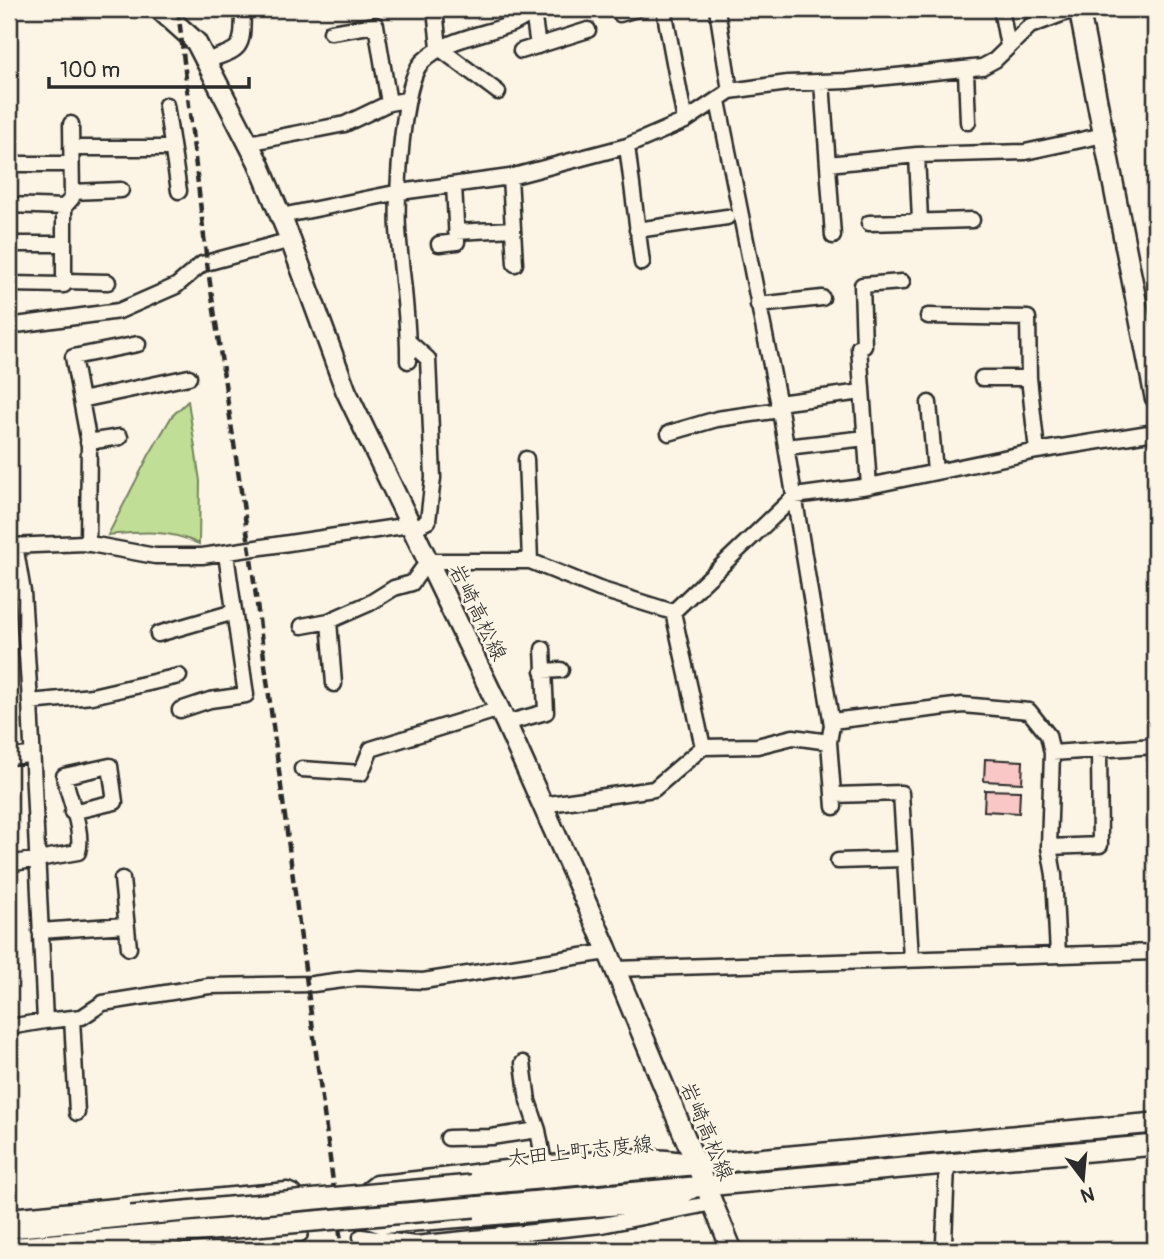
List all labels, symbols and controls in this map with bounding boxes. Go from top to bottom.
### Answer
scale bar [49,46,248,90]
text: 100 m [60,57,120,84]
street label: 岩崎高松線 [442,559,513,665]
street label: 岩崎高松線 [674,1078,739,1185]
street label: 太田上町志度線 [506,1130,655,1173]
north arrow [1048,1144,1118,1214]
text: N [1078,1181,1097,1208]

